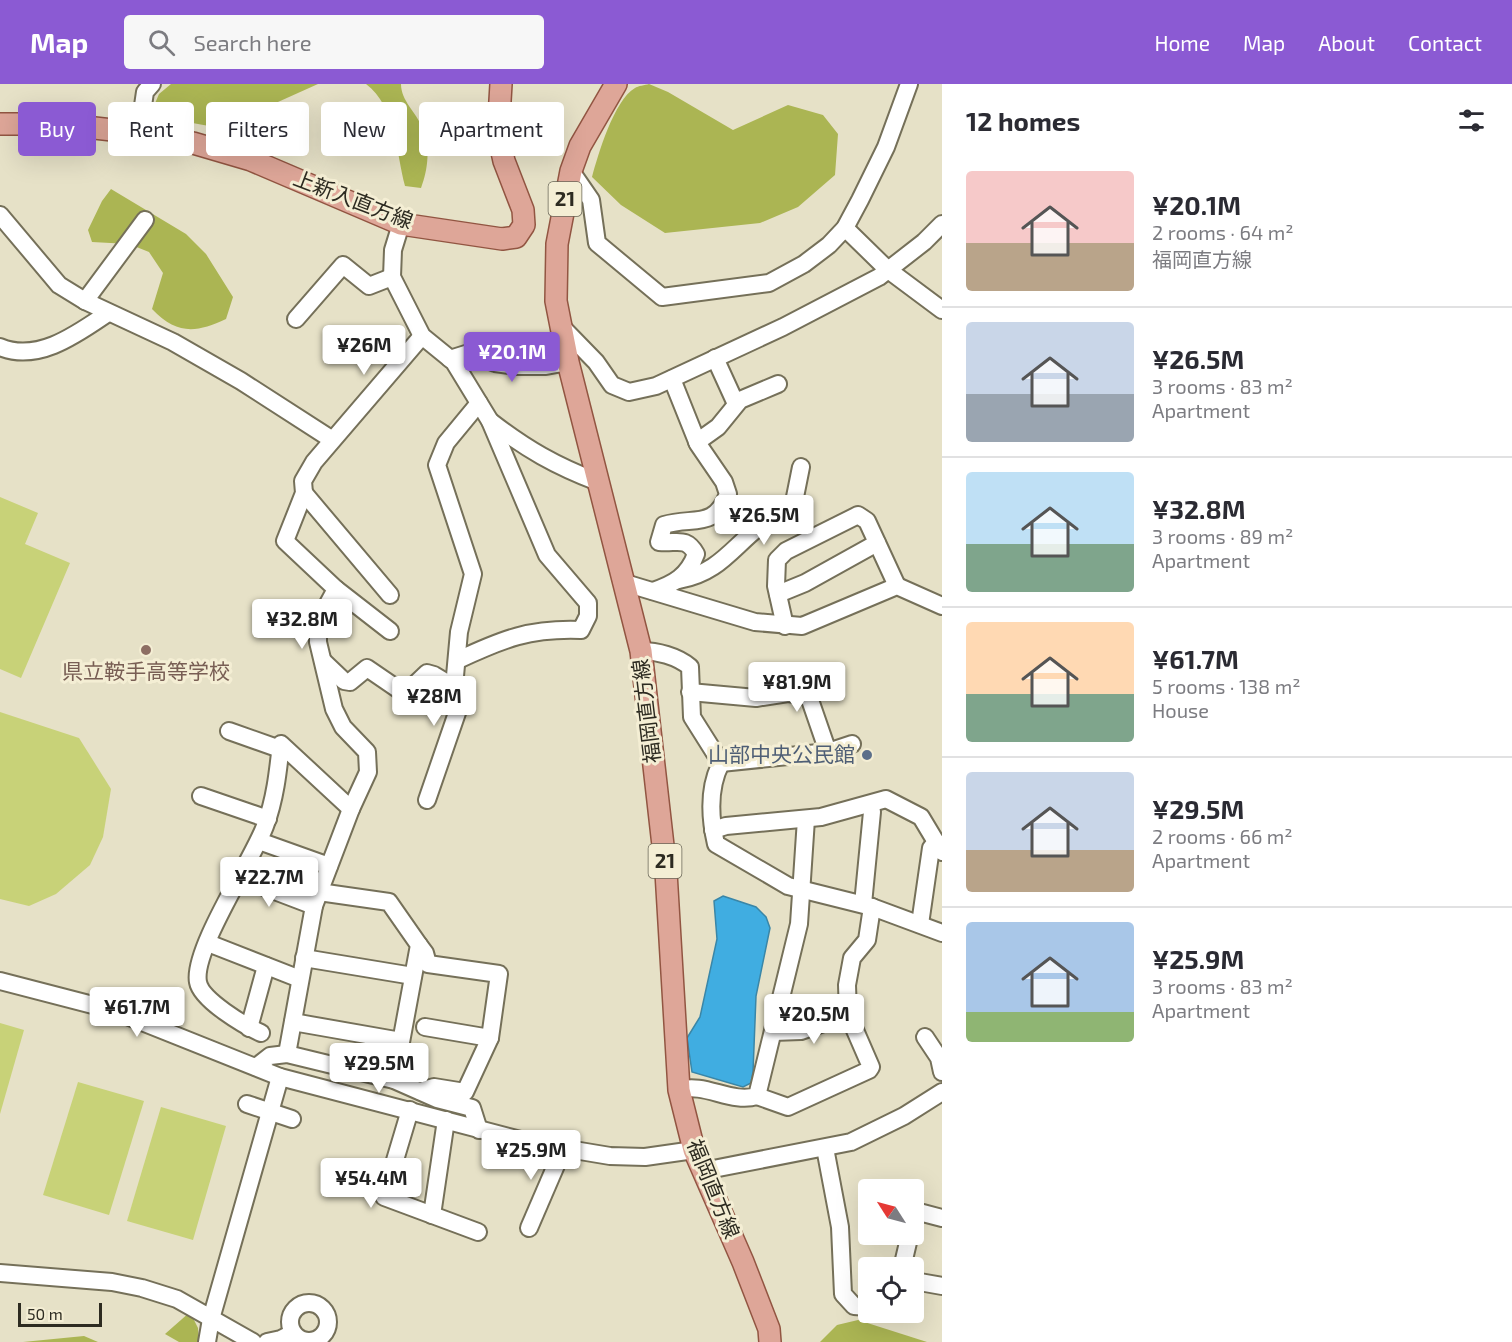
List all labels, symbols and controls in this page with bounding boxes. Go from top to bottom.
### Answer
search box [124,15,544,69]
text: Map [30,25,88,59]
icon: search [145,26,178,59]
text: Search here [193,29,312,55]
text: Home [1154,30,1210,55]
text: Map [1243,30,1285,55]
text: About [1318,30,1375,55]
text: Contact [1408,30,1482,55]
chip: Buy [18,102,96,156]
chip: Rent [108,102,194,156]
chip: Filters [206,102,309,156]
chip: New [321,102,407,156]
chip: Apartment [419,102,564,156]
icon: filters [1455,104,1488,137]
text: 12 homes [966,105,1080,136]
street label: 上新入直方線 [290,164,417,233]
road number: 21 [548,182,582,216]
text: ¥20.1M [1152,189,1241,220]
icon: home [1014,195,1086,267]
text: 2 rooms · 64 m² [1152,220,1294,244]
text: 福岡直方線 [1152,247,1252,271]
pin: ¥26M [328,325,400,376]
text: ¥26M [337,332,392,356]
pin: ¥20.1M [463,332,561,383]
text: ¥20.1M [478,339,546,363]
text: ¥26.5M [1152,343,1244,374]
icon: home [1014,346,1086,418]
text: 3 rooms · 83 m² [1152,374,1293,398]
text: Apartment [1152,398,1250,422]
text: ¥32.8M [1152,493,1245,524]
pin: ¥26.5M [715,495,813,546]
icon: home [1014,496,1086,568]
text: ¥26.5M [729,502,799,526]
text: 3 rooms · 89 m² [1152,524,1293,548]
text: Apartment [1152,548,1250,572]
pin: ¥32.8M [253,599,351,650]
text: ¥32.8M [266,606,338,630]
marker: 県立鞍手高等学校 [139,643,153,657]
text: ¥61.7M [1152,643,1239,674]
icon: home [1014,646,1086,718]
place label: 県立鞍手高等学校 [62,658,230,683]
street label: 福岡直方線 [627,658,664,765]
pin: ¥81.9M [748,662,846,713]
text: ¥81.9M [762,669,832,693]
text: 5 rooms · 138 m² [1152,674,1300,698]
pin: ¥28M [398,676,470,727]
text: ¥28M [406,683,462,707]
text: House [1152,698,1209,722]
place label: 山部中央公民館 [708,741,855,766]
marker: 山部中央公民館 [860,748,874,762]
text: ¥29.5M [1152,793,1244,824]
icon: home [1014,796,1086,868]
text: 2 rooms · 66 m² [1152,824,1293,848]
road number: 21 [648,844,682,878]
text: Apartment [1152,848,1250,872]
pin: ¥22.7M [220,857,318,908]
text: ¥22.7M [234,864,304,888]
text: ¥25.9M [1152,943,1244,974]
icon: home [1014,946,1086,1018]
text: 3 rooms · 83 m² [1152,974,1293,998]
pin: ¥61.7M [88,987,186,1038]
text: ¥61.7M [104,994,170,1018]
pin: ¥20.5M [765,994,863,1045]
text: Apartment [1152,998,1250,1022]
text: ¥20.5M [778,1001,850,1025]
pin: ¥29.5M [330,1043,428,1094]
text: ¥29.5M [344,1050,414,1074]
pin: ¥25.9M [482,1130,580,1181]
street label: 福岡直方線 [683,1135,746,1242]
text: ¥25.9M [496,1137,566,1161]
pin: ¥54.4M [322,1158,420,1209]
text: ¥54.4M [335,1165,407,1189]
north arrow [858,1179,924,1245]
map controls [858,1179,924,1323]
button: locate [858,1257,924,1323]
scale bar [18,1300,102,1328]
text: 50 m [27,1304,63,1323]

